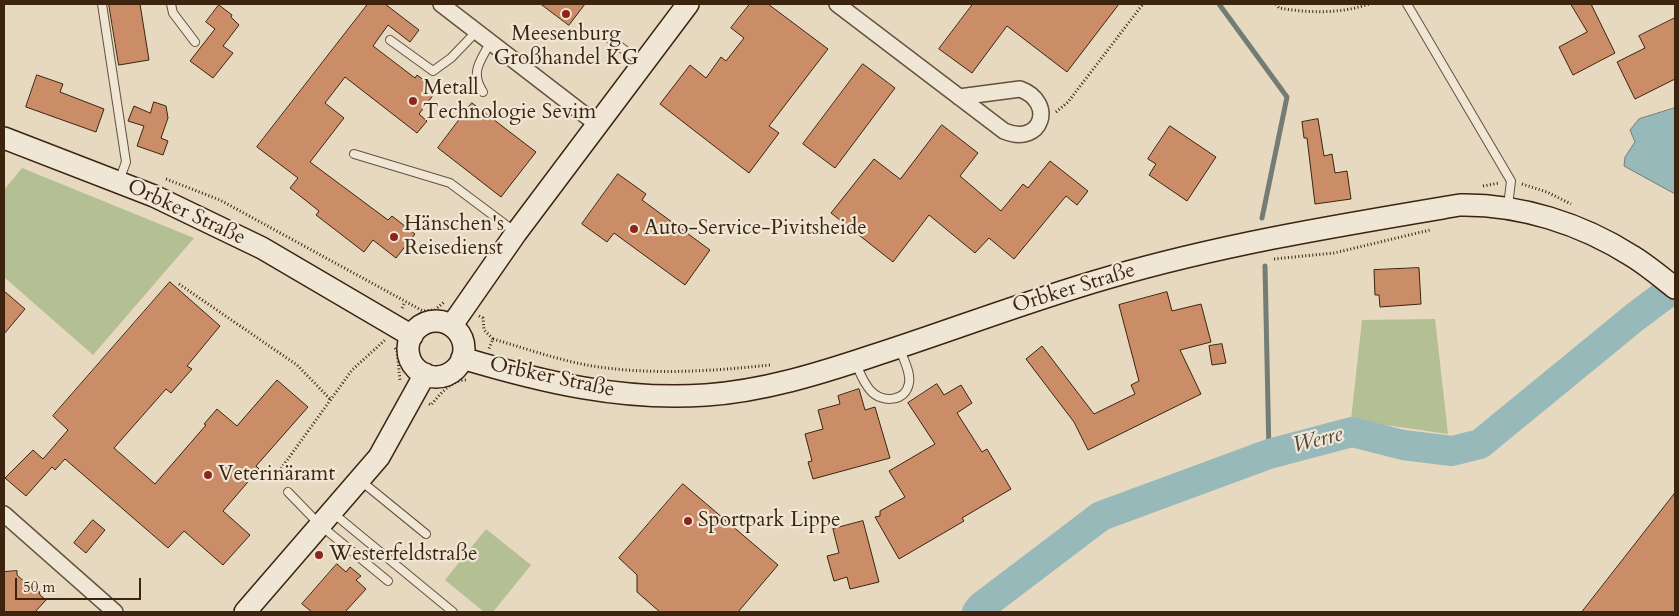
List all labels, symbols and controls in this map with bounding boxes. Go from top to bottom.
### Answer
marker: Meesenburg Großhandel KG [560,8,572,20]
place label: Meesenburg Großhandel KG [494,22,638,72]
place label: Metall Technologie Sevim [423,76,596,126]
marker: Metall Technologie Sevim [407,95,419,107]
street label: Orbker Straße [123,175,249,251]
place label: Hänschen's Reisedienst [404,212,504,262]
place label: Auto-Service-Pivitsheide [644,216,867,242]
marker: Auto-Service-Pivitsheide [628,223,640,235]
marker: Hänschen's Reisedienst [388,231,400,243]
street label: Orbker Straße [1010,258,1138,320]
street label: Orbker Straße [487,352,617,404]
water label: Werre [1290,422,1346,460]
place label: Veterinäramt [218,462,335,488]
marker: Veterinäramt [202,469,214,481]
place label: Sportpark Lippe [698,508,841,534]
marker: Sportpark Lippe [682,515,694,527]
place label: Westerfeldstraße [329,542,477,568]
marker: Westerfeldstraße [313,549,325,561]
scale bar [18,568,144,600]
text: 50 m [23,577,55,597]

